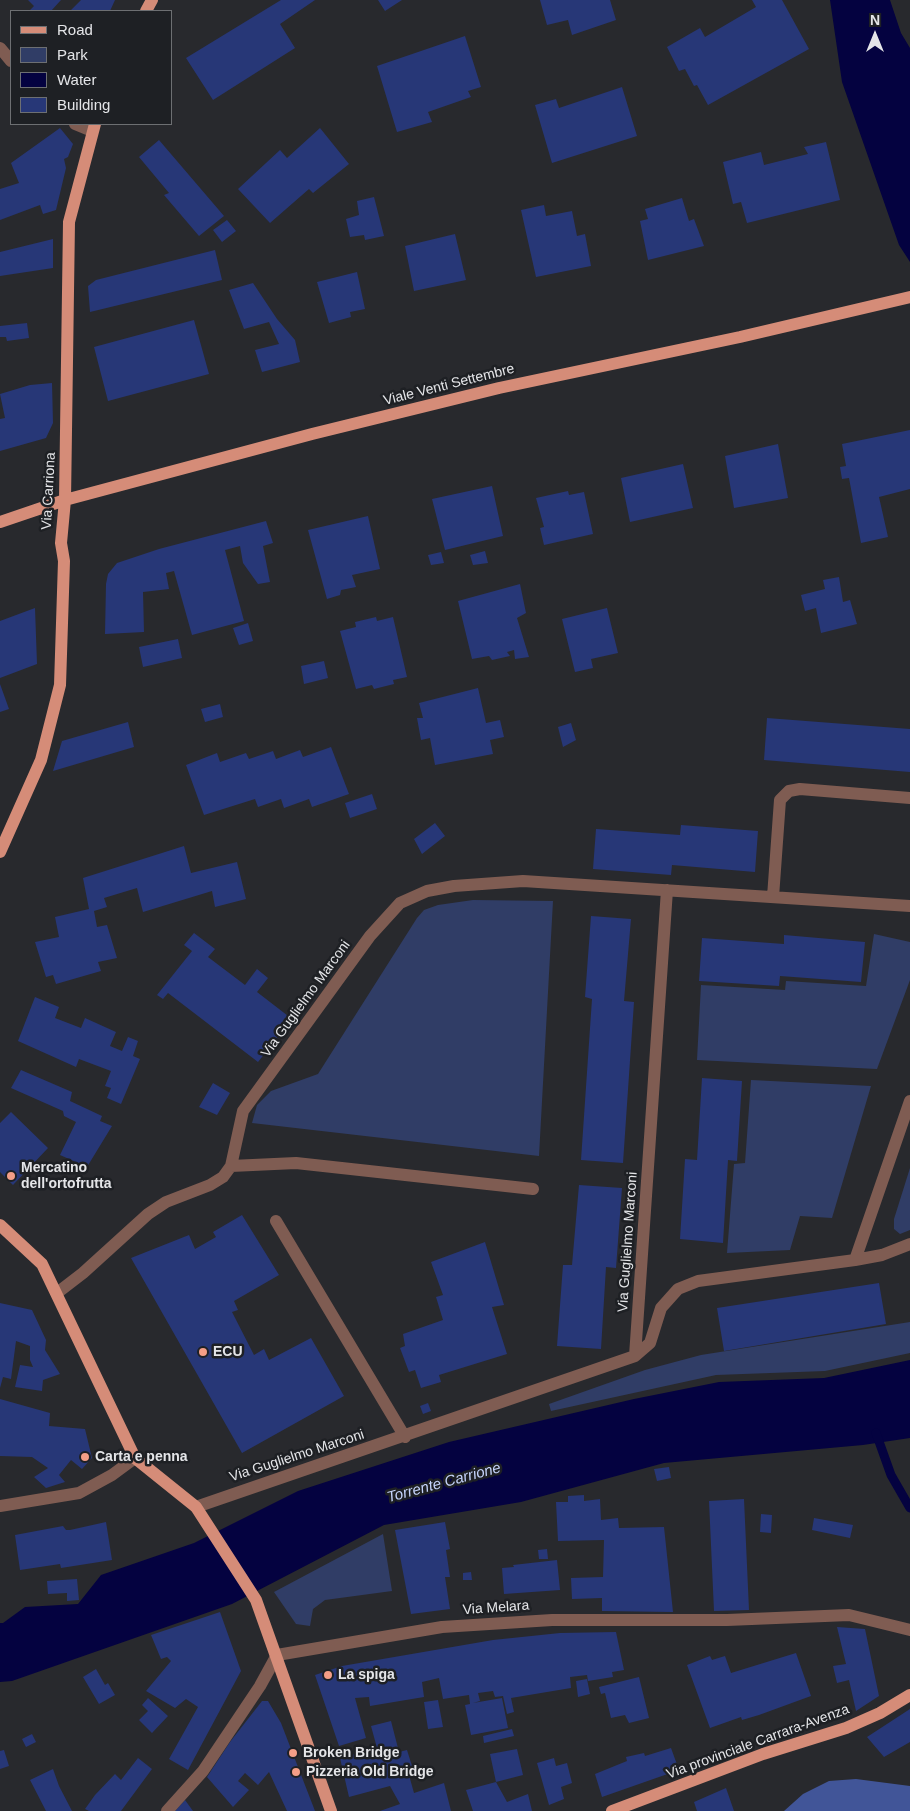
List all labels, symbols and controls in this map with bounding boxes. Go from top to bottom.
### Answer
legend [10,10,172,125]
north arrow [850,10,900,60]
text: N [870,12,880,28]
text: Road [57,21,93,38]
text: Park [57,46,88,63]
text: Water [57,71,96,88]
text: Building [57,96,110,113]
street label: Viale Venti Settembre [382,361,516,409]
street label: Via Carriona [39,452,59,530]
street label: Via Guglielmo Marconi [258,937,354,1061]
place label: Mercatino dell'ortofrutta [21,1160,111,1192]
marker: Mercatino dell'ortofrutta [5,1170,17,1182]
street label: Via Guglielmo Marconi [615,1171,641,1313]
place label: ECU [213,1344,243,1360]
marker: ECU [197,1346,209,1358]
street label: Via Guglielmo Marconi [228,1426,366,1486]
place label: Carta e penna [95,1449,188,1465]
marker: Carta e penna [79,1451,91,1463]
water label: Torrente Carrione [385,1459,503,1507]
street label: Via Melara [462,1597,530,1619]
place label: La spiga [338,1667,395,1683]
marker: La spiga [322,1669,334,1681]
street label: Via provinciale Carrara-Avenza [664,1701,852,1783]
place label: Broken Bridge [303,1745,399,1761]
marker: Broken Bridge [287,1747,299,1759]
place label: Pizzeria Old Bridge [306,1764,434,1780]
marker: Pizzeria Old Bridge [290,1766,302,1778]

